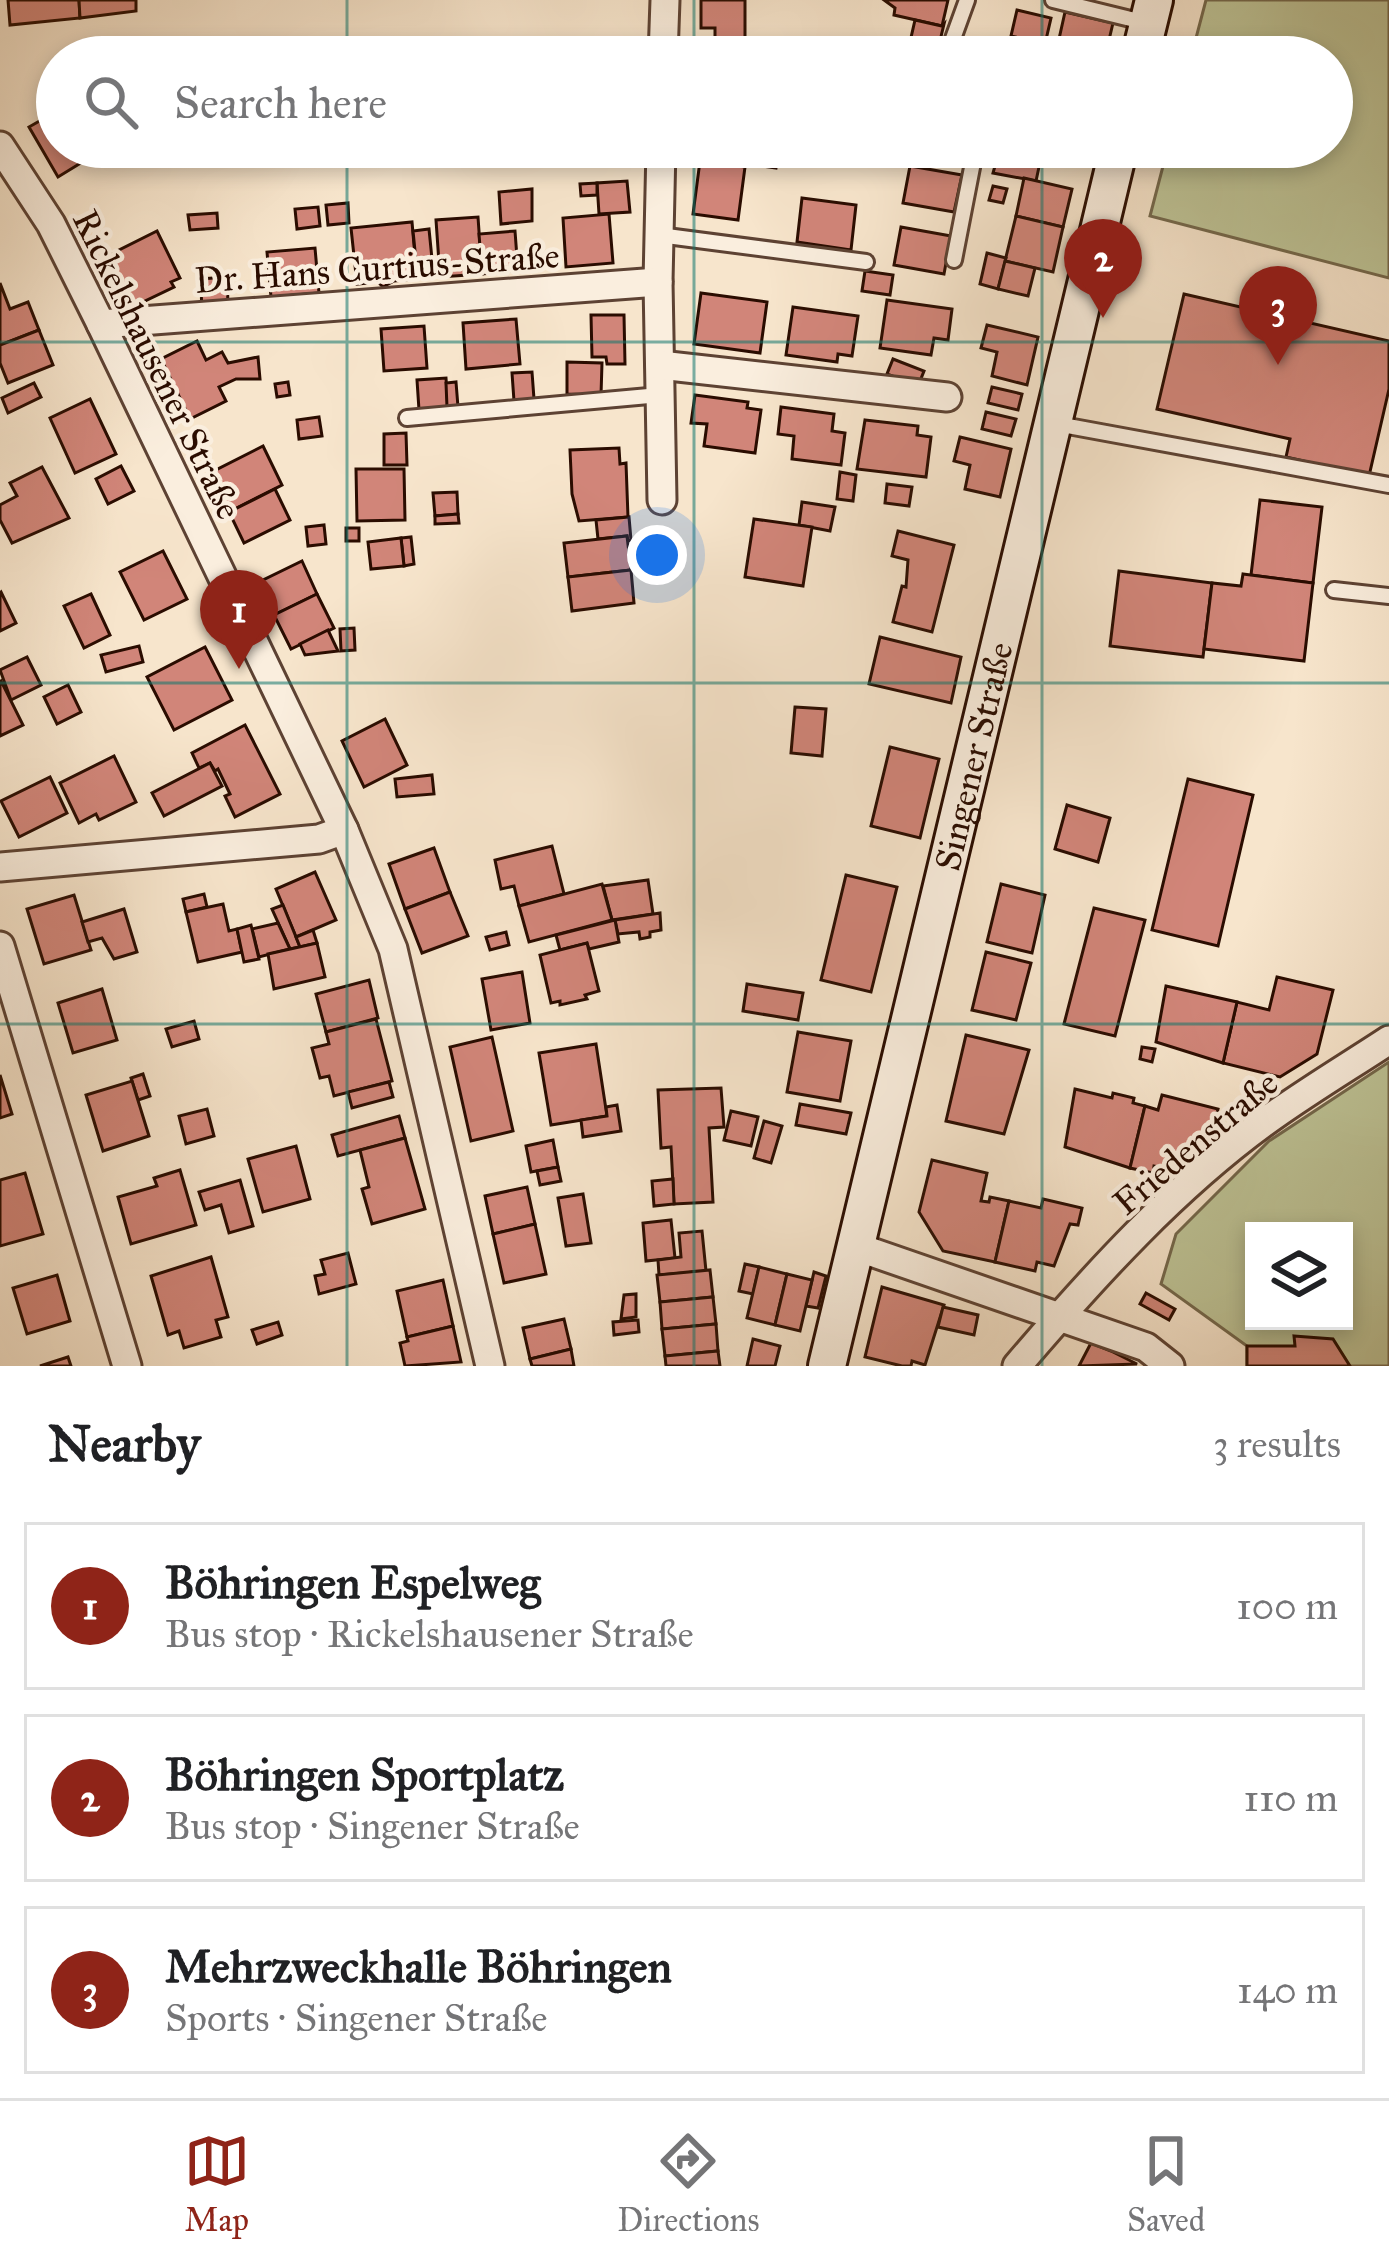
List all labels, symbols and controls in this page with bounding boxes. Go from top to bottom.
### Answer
search box [36,36,1353,168]
icon: search [78,69,144,135]
text: Search here [174,75,387,130]
street label: Rickelshausener Straße [63,203,251,526]
pin: 2 [1064,219,1142,318]
street label: Dr. Hans Curtius-Straße [193,233,561,303]
pin: 3 [1239,266,1317,365]
your location [627,525,687,585]
pin: 1 [200,570,278,669]
street label: Singener Straße [925,638,1023,875]
street label: Friedenstraße [1104,1061,1287,1224]
map controls [1245,1222,1353,1330]
button: layers [1245,1222,1353,1330]
text: Nearby [48,1413,200,1475]
text: 3 results [1213,1420,1341,1468]
text: Böhringen Espelweg [165,1555,540,1610]
text: 1 [82,1582,98,1630]
text: 100 m [1236,1582,1338,1630]
text: Bus stop · Rickelshausener Straße [165,1610,694,1658]
text: Böhringen Sportplatz [165,1747,564,1802]
text: 2 [80,1774,100,1822]
text: 110 m [1243,1774,1338,1822]
text: Bus stop · Singener Straße [165,1802,580,1850]
text: Mehrzweckhalle Böhringen [165,1939,672,1994]
text: 3 [82,1966,98,2014]
text: 140 m [1237,1966,1338,2014]
text: Sports · Singener Straße [165,1994,548,2042]
tab: Map [184,2128,250,2240]
tab: Directions [617,2128,759,2240]
tab: Saved [1127,2128,1205,2240]

